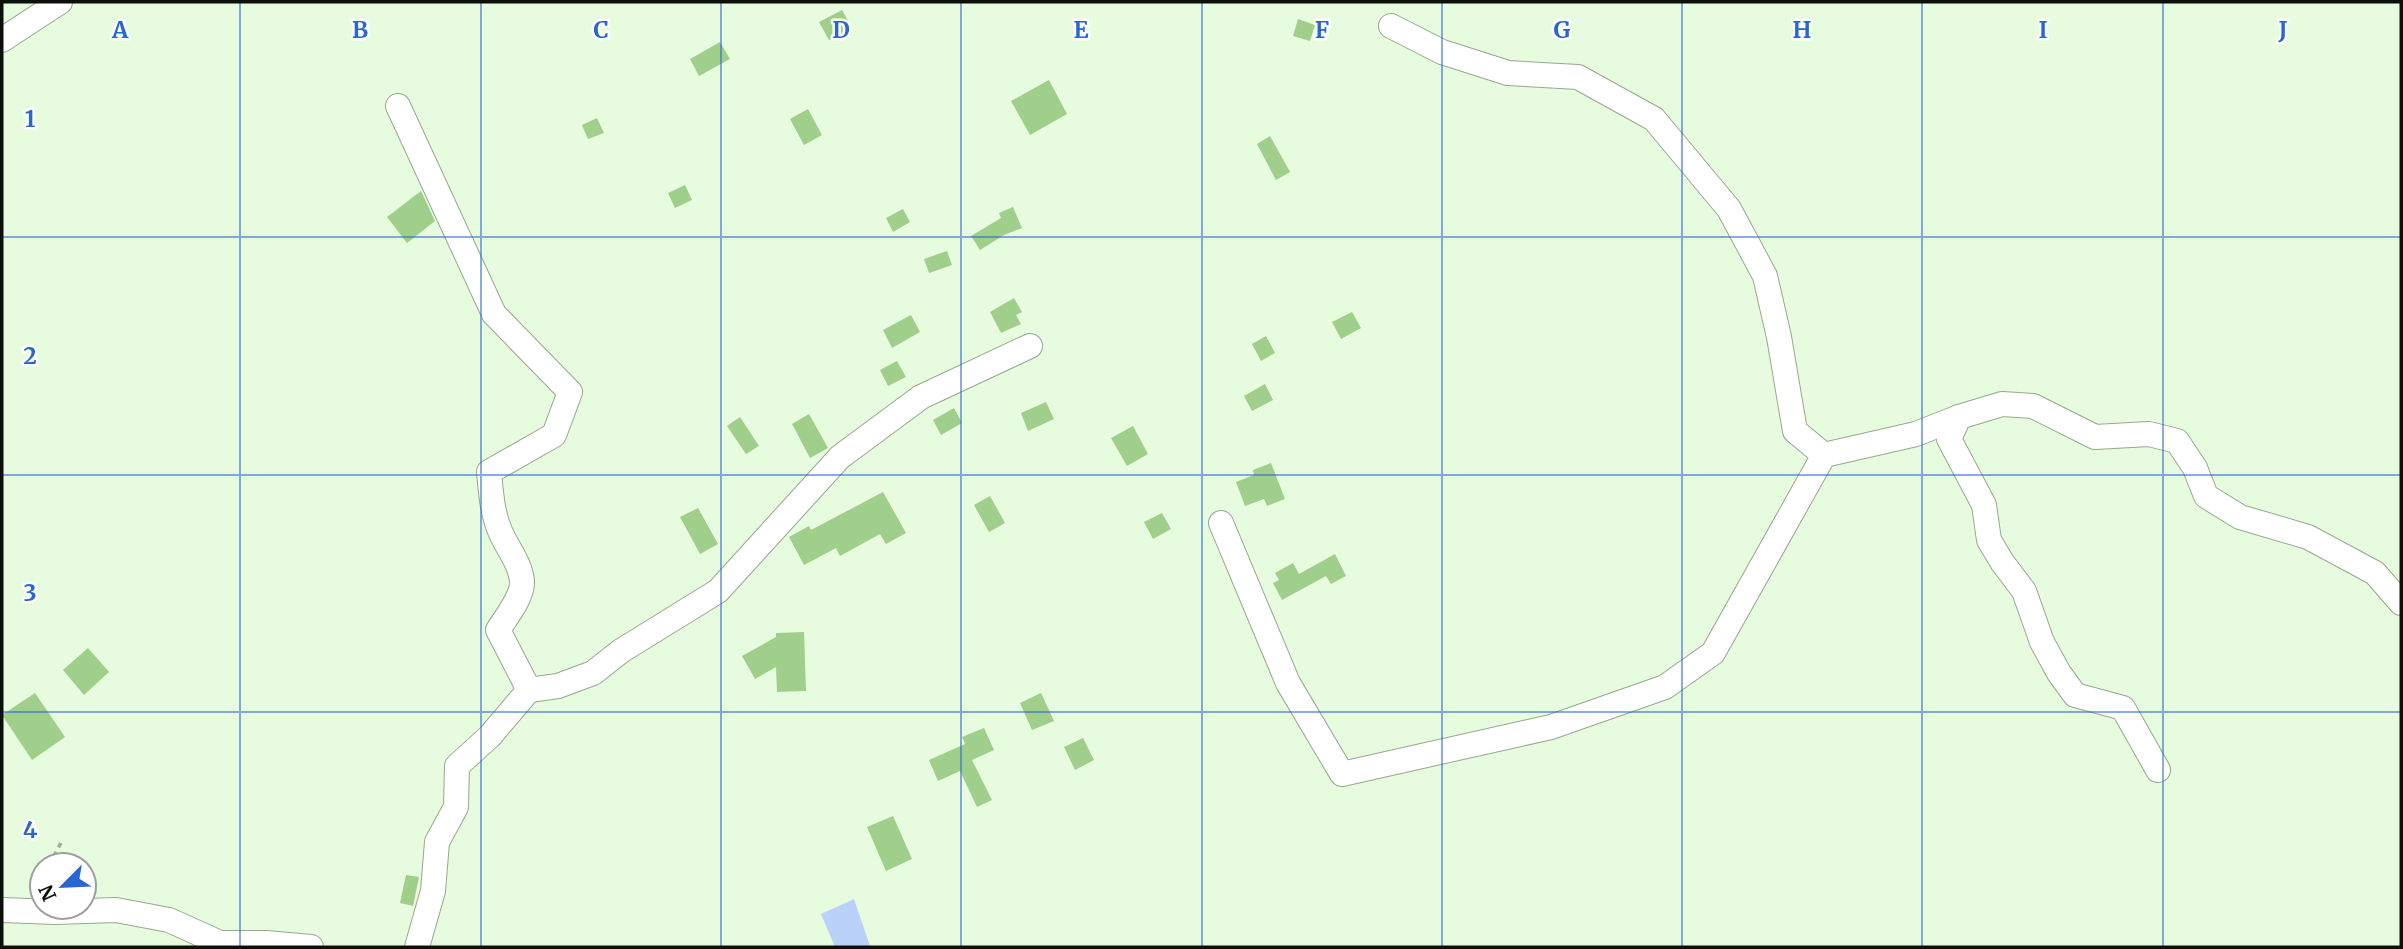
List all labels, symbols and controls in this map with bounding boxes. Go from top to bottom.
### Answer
text: A [111,15,129,44]
text: B [352,15,368,44]
text: C [593,15,609,44]
text: D [832,15,850,44]
text: E [1073,15,1089,44]
text: F [1315,15,1329,44]
text: G [1554,15,1571,44]
text: H [1793,15,1812,44]
text: I [2038,15,2048,44]
text: J [2277,15,2288,44]
text: 1 [25,104,36,133]
text: 2 [23,341,37,370]
text: 3 [23,578,37,607]
text: 4 [23,815,38,844]
north arrow [28,851,98,921]
text: N [33,881,61,905]

